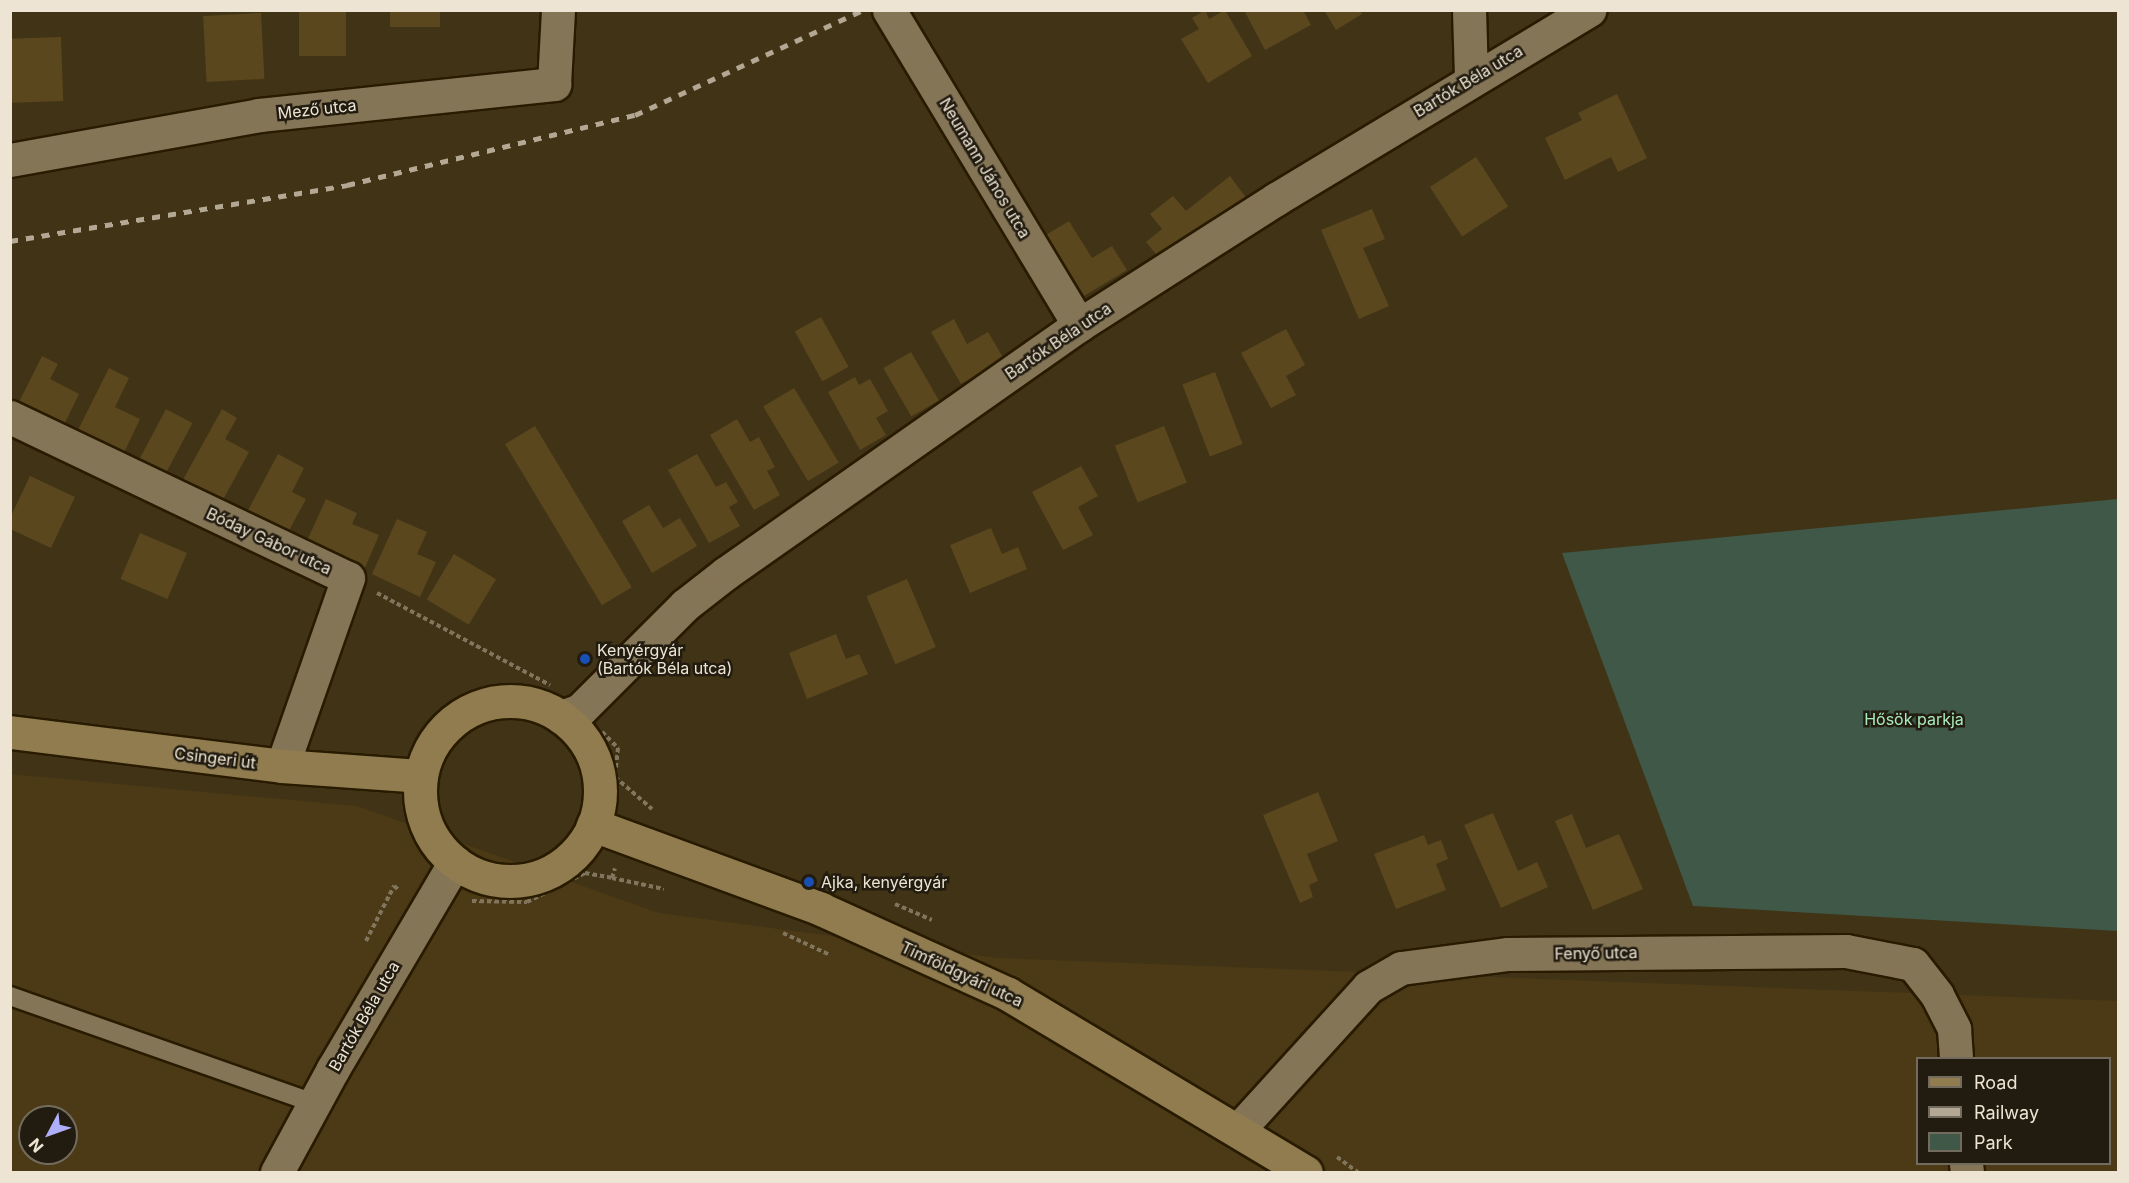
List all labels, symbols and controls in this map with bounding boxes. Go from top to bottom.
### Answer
street label: Bartók Béla utca [1410,41,1526,121]
street label: Neumann János utca [936,94,1034,242]
street label: Mező utca [277,95,357,123]
street label: Bartók Béla utca [1001,298,1115,384]
street label: Bóday Gábor utca [203,504,335,578]
place label: Kenyérgyár (Bartók Béla utca) [597,640,732,678]
marker: Kenyérgyár (Bartók Béla utca) [578,652,592,666]
park label: Hősök parkja [1864,709,1964,729]
street label: Csingeri út [173,743,257,773]
place label: Ajka, kenyérgyár [821,872,947,892]
marker: Ajka, kenyérgyár [802,875,816,889]
street label: Timföldgyári utca [898,937,1026,1011]
street label: Fenyő utca [1554,943,1638,963]
street label: Bartók Béla utca [325,958,403,1074]
legend [1916,1057,2111,1165]
text: Road [1974,1072,2017,1093]
text: Railway [1974,1102,2039,1123]
north arrow [18,1105,78,1165]
text: Park [1974,1132,2013,1153]
text: N [24,1134,47,1157]

